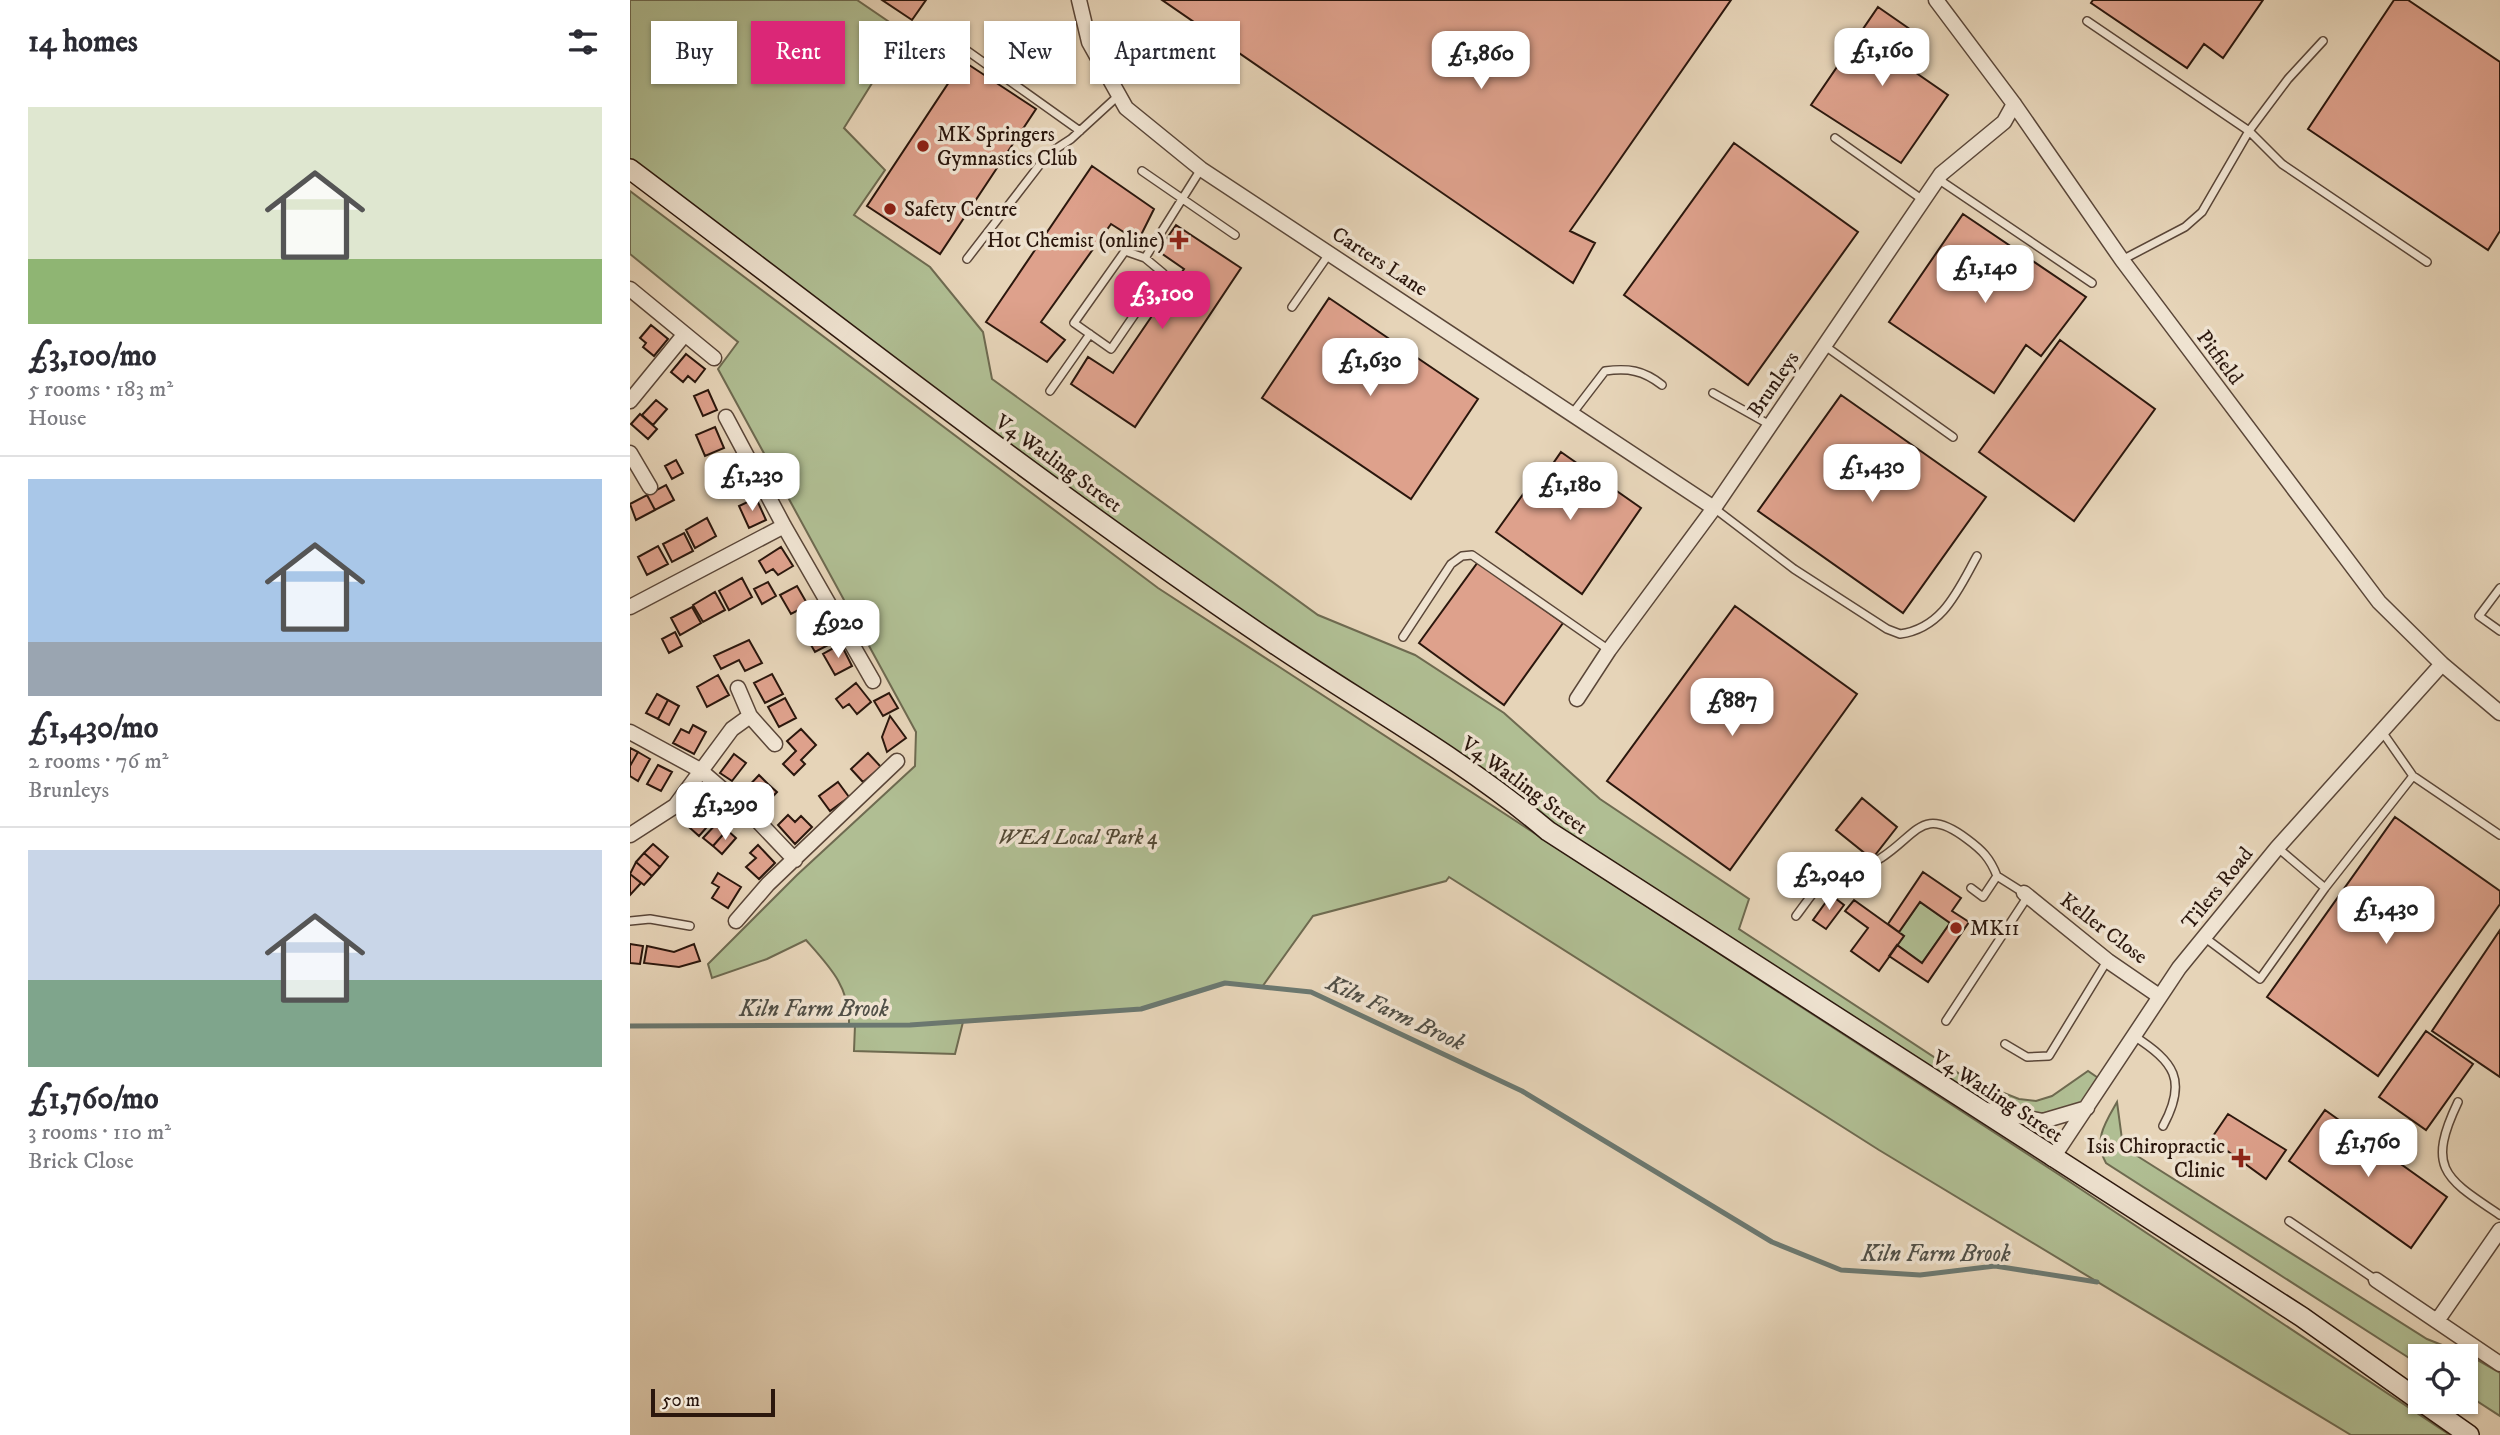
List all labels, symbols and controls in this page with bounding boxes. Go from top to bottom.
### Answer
chip: Buy [651,21,737,84]
chip: Rent [751,21,845,84]
chip: Filters [859,21,970,84]
chip: New [984,21,1076,84]
chip: Apartment [1090,21,1240,84]
icon: filters [564,23,602,61]
text: 14 homes [28,24,138,61]
pin: £1,160 [1825,28,1939,88]
pin: £1,860 [1424,32,1538,91]
text: £1,160 [1850,36,1914,65]
text: £1,860 [1448,39,1514,68]
place label: MK Springers Gymnastics Club [937,122,1077,172]
marker: MK Springers Gymnastics Club [915,138,931,154]
icon: home [252,152,378,278]
place label: Safety Centre [904,197,1017,223]
marker: Safety Centre [882,201,898,217]
street label: Carters Lane [1327,221,1433,303]
place label: Hot Chemist (online) [987,228,1165,254]
marker: Hot Chemist (online) [1171,232,1187,248]
pin: £1,140 [1928,246,2042,305]
text: £1,140 [1953,253,2017,282]
pin: £3,100 [1105,272,1219,331]
text: £3,100 [1130,279,1194,308]
street label: Pitfield [2190,325,2248,390]
text: £3,100/mo [28,338,156,375]
pin: £1,630 [1313,338,1427,398]
text: £1,630 [1338,346,1402,375]
street label: Brunleys [1742,347,1805,423]
text: 5 rooms · 183 m² [28,375,173,404]
text: House [28,404,86,433]
street label: V4 Watling Street [989,408,1127,519]
pin: £1,430 [1815,444,1929,504]
text: £1,430 [1839,452,1905,481]
pin: £1,230 [695,454,809,513]
text: £1,230 [721,461,783,490]
pin: £1,180 [1513,462,1627,522]
text: £1,180 [1539,470,1601,499]
icon: home [252,524,378,650]
pin: £920 [797,600,879,660]
text: £920 [812,608,864,637]
pin: £887 [1691,678,1773,738]
text: £887 [1706,686,1758,715]
text: £1,430/mo [28,710,158,747]
street label: V4 Watling Street [1455,730,1593,841]
text: 2 rooms · 76 m² [28,747,168,776]
text: Brunleys [28,776,109,805]
pin: £1,290 [668,782,782,842]
text: £1,290 [692,790,758,819]
park label: WEA Local Park 4 [998,825,1158,851]
street label: Tilers Road [2177,842,2259,935]
pin: £2,040 [1772,852,1886,912]
text: £2,040 [1793,860,1865,889]
pin: £1,430 [2329,886,2443,946]
street label: Keller Close [2054,887,2153,970]
text: £1,430 [2353,894,2419,923]
icon: home [252,895,378,1021]
place label: MK11 [1970,916,2019,942]
marker: MK11 [1948,920,1964,936]
water label: Kiln Farm Brook [1321,968,1470,1058]
water label: Kiln Farm Brook [738,995,889,1024]
street label: V4 Watling Street [1926,1044,2068,1149]
text: £1,760/mo [28,1081,159,1118]
text: 3 rooms · 110 m² [28,1118,171,1147]
pin: £1,760 [2311,1120,2425,1179]
text: £1,760 [2335,1127,2401,1156]
place label: Isis Chiropractic Clinic [2087,1134,2225,1184]
text: Brick Close [28,1147,134,1176]
marker: Isis Chiropractic Clinic [2231,1148,2251,1168]
water label: Kiln Farm Brook [1860,1240,2011,1269]
map controls [2408,1344,2478,1414]
button: locate [2408,1344,2478,1414]
scale bar [651,1386,775,1418]
text: 50 m [662,1389,700,1412]

